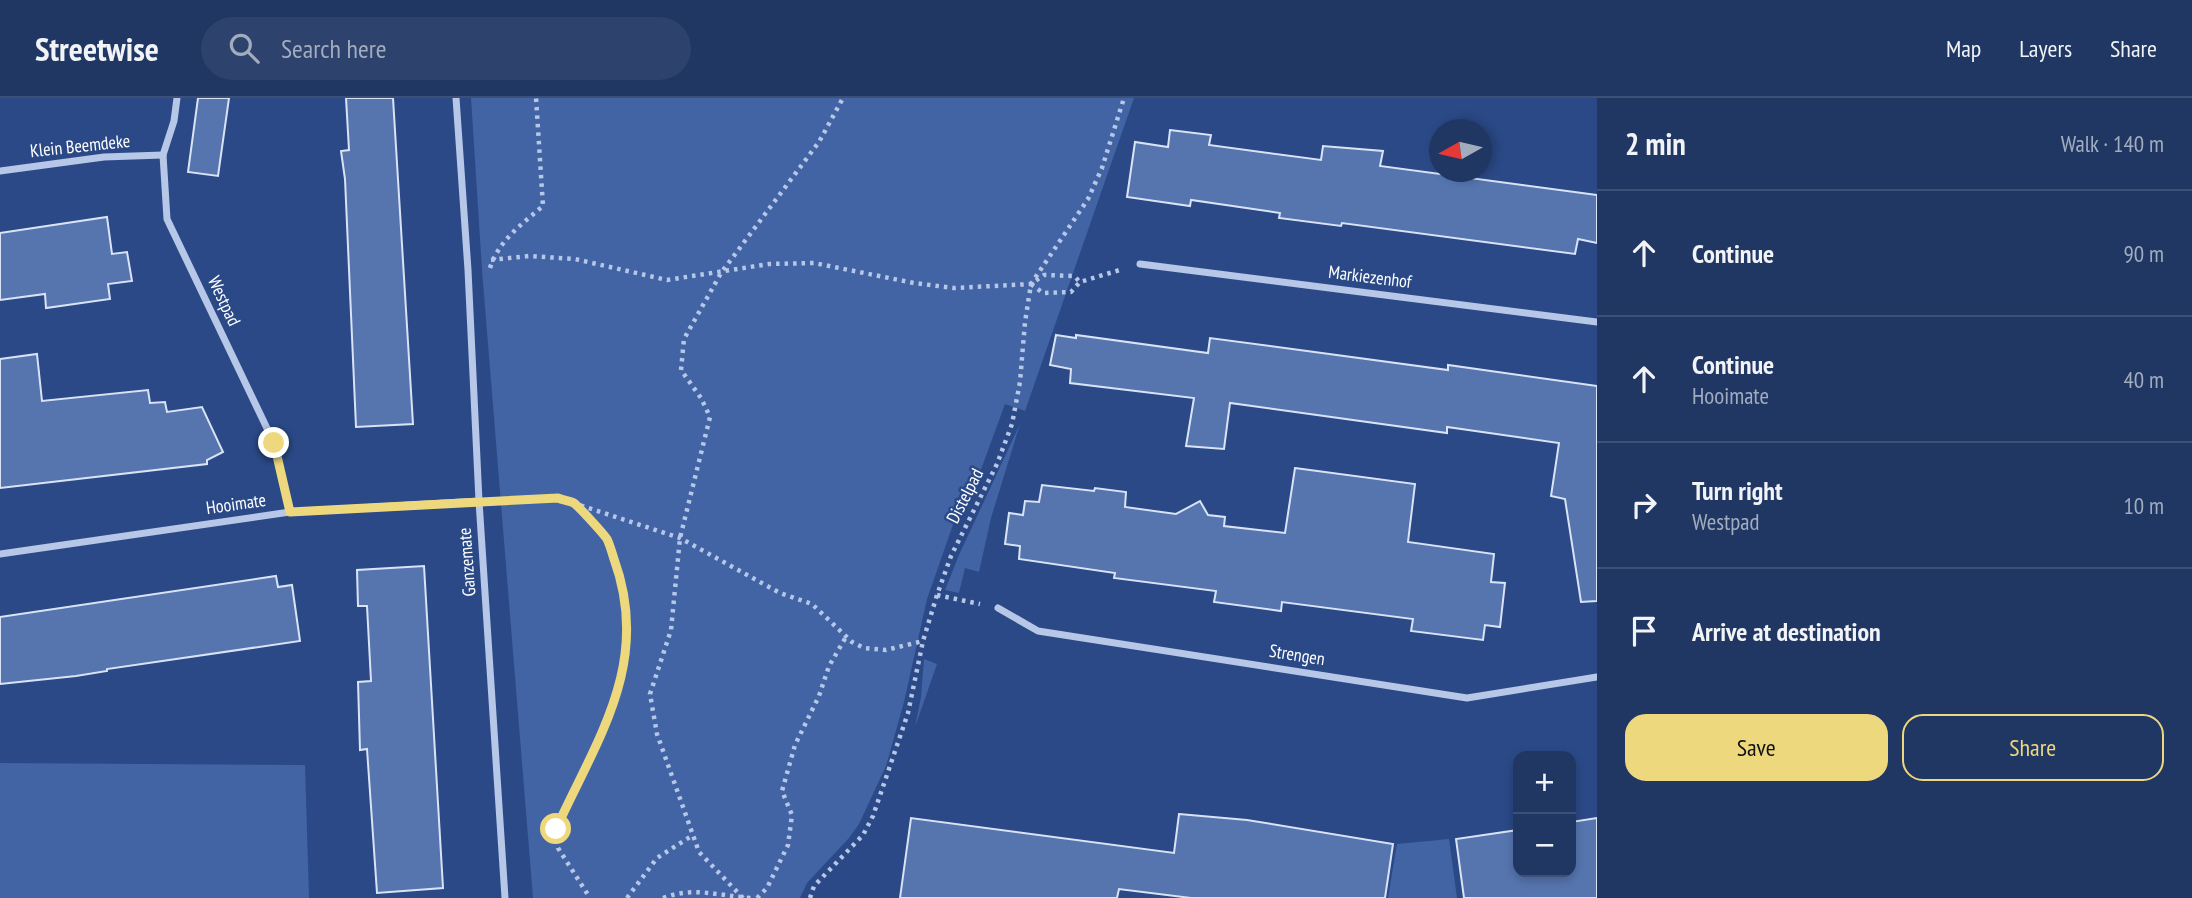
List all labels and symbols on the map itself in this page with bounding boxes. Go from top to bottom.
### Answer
north arrow [1429,119,1492,182]
street label: Klein Beemdeke [29,129,131,162]
street label: Markiezenhof [1327,260,1414,293]
street label: Westpad [203,272,246,330]
route end [258,427,289,458]
street label: Distelpad [941,464,988,527]
street label: Hooimate [204,488,267,519]
street label: Ganzemate [453,527,480,597]
street label: Strengen [1268,639,1327,670]
route start [540,813,571,844]

